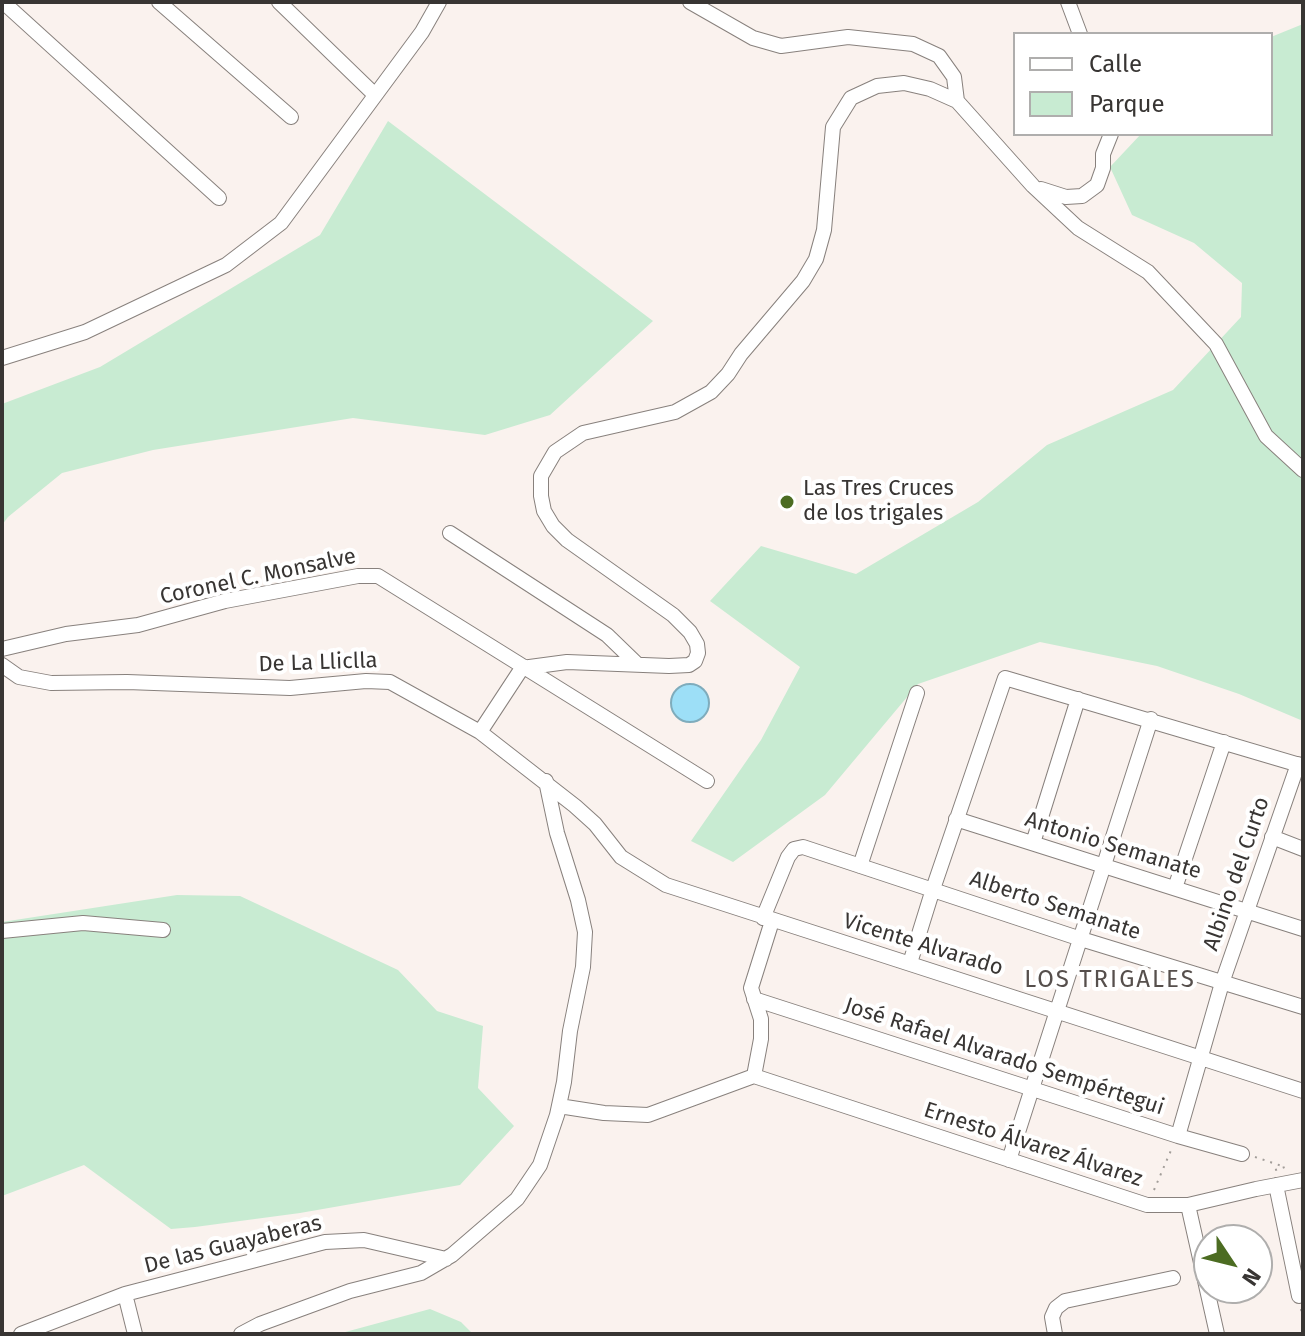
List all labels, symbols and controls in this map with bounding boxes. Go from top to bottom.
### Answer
legend [1013,32,1273,136]
text: Calle [1089,50,1142,78]
text: Parque [1089,90,1165,118]
place label: Las Tres Cruces de los trigales [803,476,954,528]
marker: Las Tres Cruces de los trigales [778,493,796,511]
street label: Coronel C. Monsalve [158,543,358,611]
street label: De La Lliclla [258,648,378,678]
street label: Albino del Curto [1198,794,1276,954]
street label: Antonio Semanate [1022,807,1204,885]
street label: Alberto Semanate [966,866,1144,946]
street label: Vicente Alvarado [840,908,1006,982]
district label: LOS TRIGALES [1024,966,1196,994]
street label: José Rafael Alvarado Sempértegui [841,993,1167,1121]
street label: Ernesto Álvarez Álvarez [920,1097,1146,1193]
street label: De las Guayaberas [142,1210,324,1280]
north arrow [1193,1224,1273,1304]
text: N [1236,1263,1267,1291]

